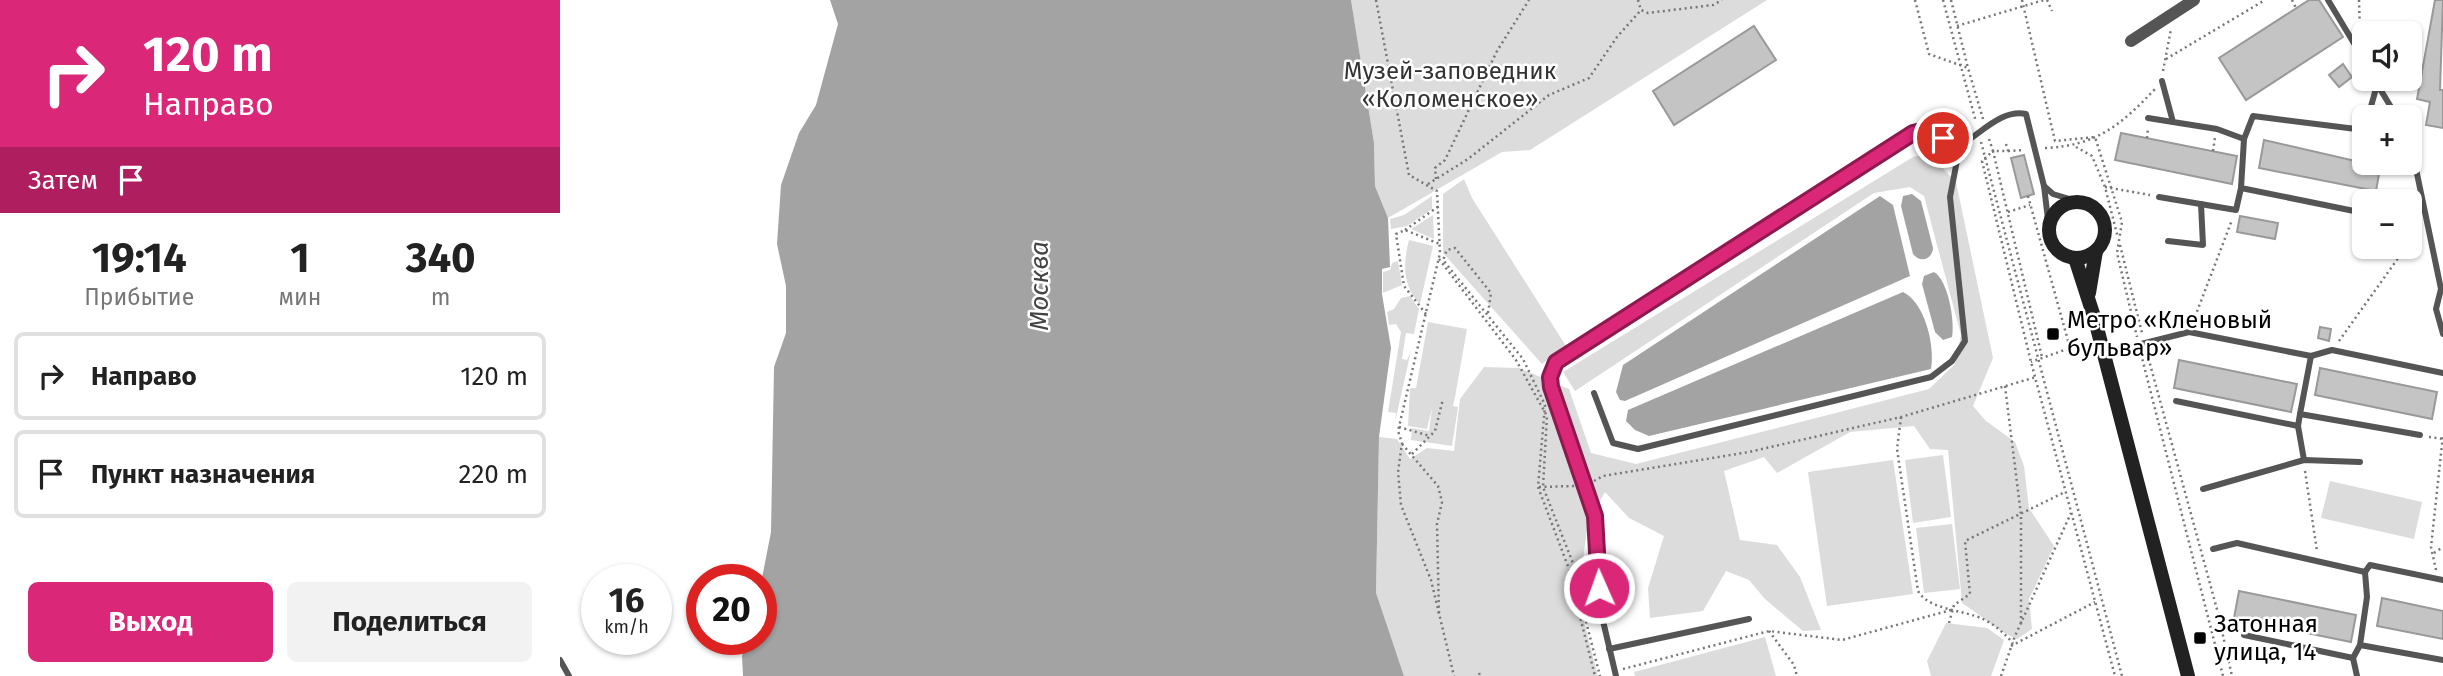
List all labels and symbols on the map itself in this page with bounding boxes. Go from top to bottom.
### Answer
park label: Музей-заповедник «Коломенское» [1344,57,1557,113]
pin [1913,108,1973,168]
water label: Москва [1024,241,1055,331]
place label: Метро «Кленовый бульвар» [2067,306,2272,362]
marker: Метро «Кленовый бульвар» [2045,326,2061,342]
position arrow [1562,551,1636,625]
speed limit sign: 20 [686,564,777,655]
place label: Затонная улица, 14 [2214,610,2318,666]
marker: Затонная улица, 14 [2192,630,2208,646]

